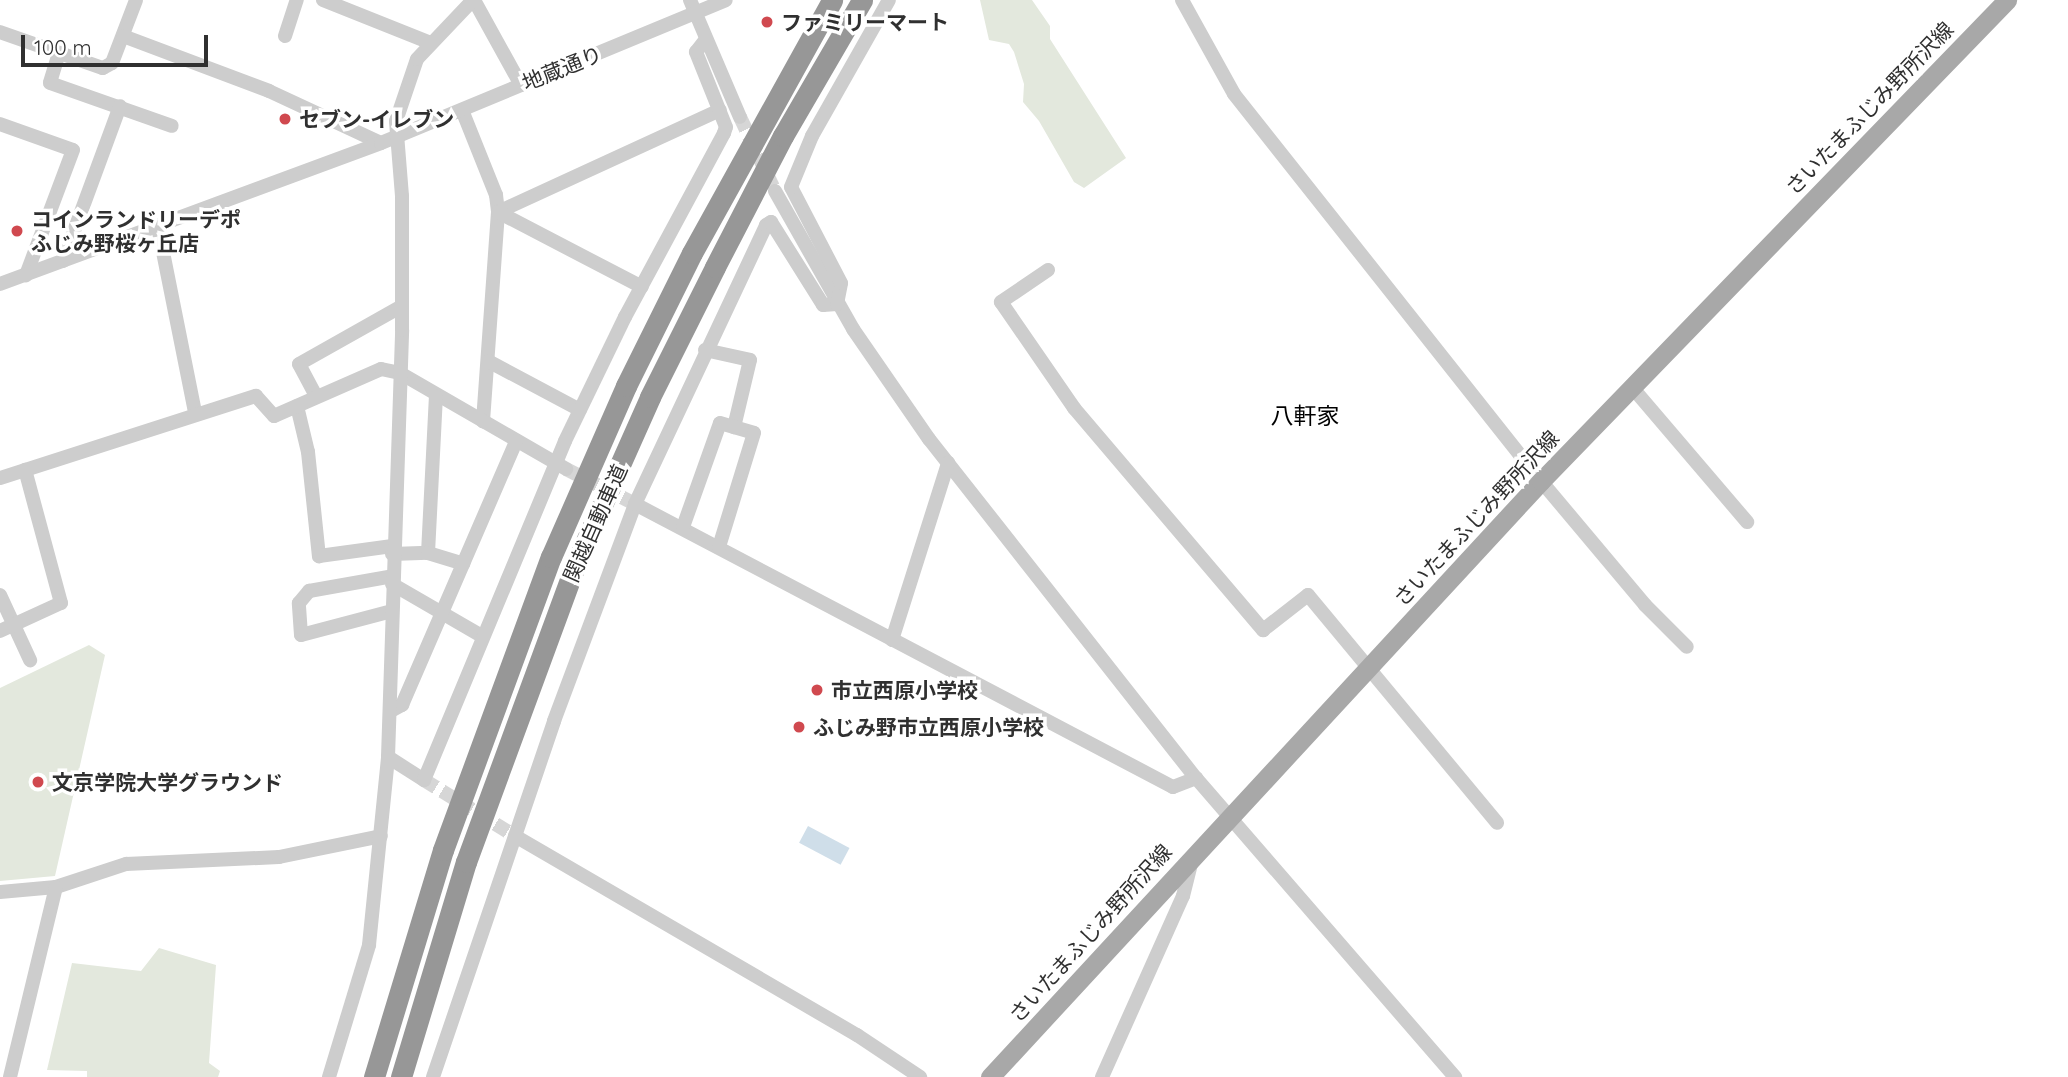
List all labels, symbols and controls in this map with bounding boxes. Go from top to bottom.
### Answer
place label: ファミリーマート [781,9,949,35]
marker: ファミリーマート [759,14,775,30]
street label: さいたまふじみ野所沢線 [1780,16,1958,200]
scale bar [24,21,212,65]
text: 100 m [34,34,92,60]
street label: 地蔵通り [518,41,606,95]
place label: セブン-イレブン [299,106,454,132]
marker: セブン-イレブン [277,111,293,127]
place label: コインランドリーデポ ふじみ野桜ヶ丘店 [31,206,241,256]
marker: コインランドリーデポ ふじみ野桜ヶ丘店 [9,223,25,239]
district label: 八軒家 [1271,402,1339,430]
street label: さいたまふじみ野所沢線 [1388,425,1564,611]
street label: 関越自動車道 [558,460,632,586]
place label: 市立西原小学校 [831,677,978,703]
marker: 市立西原小学校 [809,682,825,698]
place label: ふじみ野市立西原小学校 [813,714,1044,740]
marker: ふじみ野市立西原小学校 [791,719,807,735]
place label: 文京学院大学グラウンド [52,769,283,795]
marker: 文京学院大学グラウンド [30,774,46,790]
street label: さいたまふじみ野所沢線 [1003,839,1177,1027]

